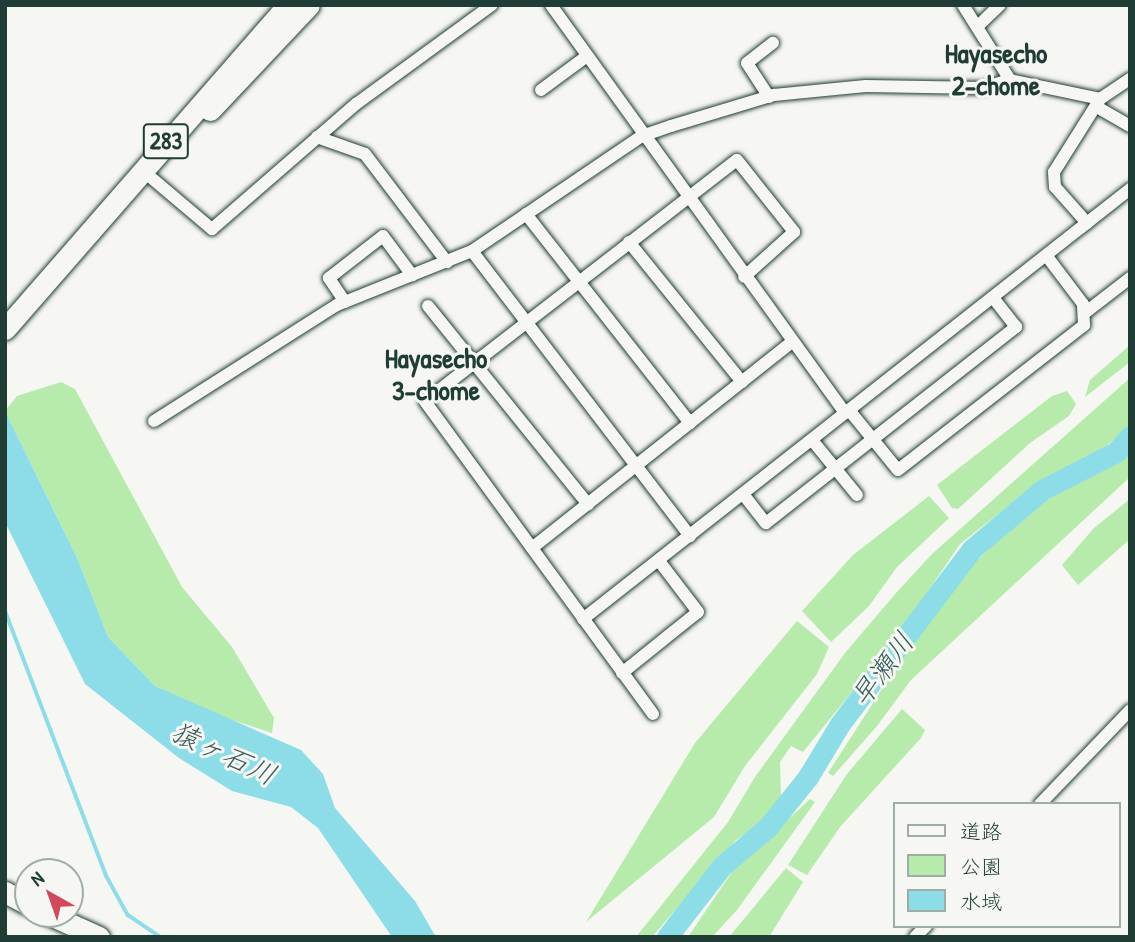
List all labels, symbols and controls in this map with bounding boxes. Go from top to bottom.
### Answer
district label: Hayasecho 2-chome [945,36,1047,102]
road number: 283 [142,120,190,162]
district label: Hayasecho 3-chome [385,341,487,407]
water label: 早瀬川 [843,625,921,713]
water label: 猿ヶ石川 [166,714,282,792]
legend [894,802,1121,928]
text: 道路 [960,817,1002,846]
text: 公園 [960,852,1002,881]
north arrow [14,858,84,928]
text: N [25,865,49,892]
text: 水域 [960,887,1002,916]

